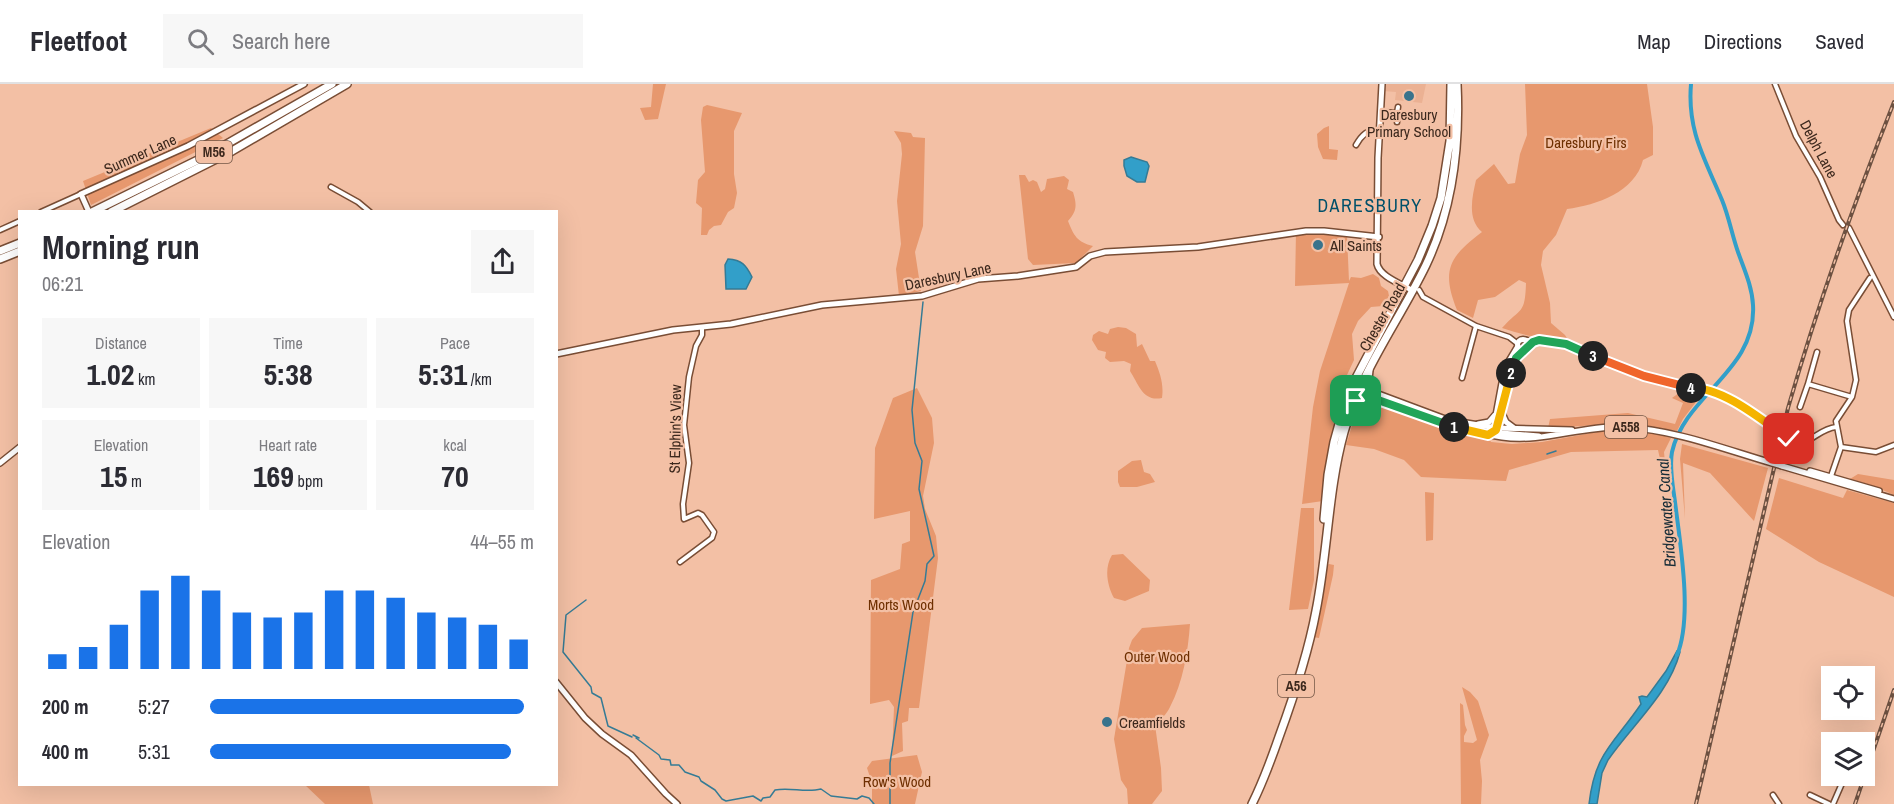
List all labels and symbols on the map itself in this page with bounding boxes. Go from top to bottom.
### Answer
marker: Daresbury Primary School [1402,89,1416,103]
place label: Daresbury Primary School [1367,104,1451,142]
street label: Delph Lane [1795,116,1843,182]
street label: Summer Lane [100,129,180,179]
park label: Daresbury Firs [1545,132,1627,153]
road number: M56 [196,141,232,163]
district label: DARESBURY [1317,193,1423,218]
place label: All Saints [1329,235,1382,256]
marker: All Saints [1311,238,1325,252]
street label: Daresbury Lane [903,257,993,295]
street label: Chester Road [1354,279,1410,355]
pin: 3 [1578,341,1608,371]
pin: 2 [1496,358,1526,388]
pin: 4 [1676,373,1706,403]
pin [1330,375,1381,426]
street label: St Elphin's View [664,384,686,474]
pin: 1 [1439,412,1469,442]
pin [1763,413,1814,464]
road number: A558 [1605,416,1647,438]
water label: Bridgewater Canal [1651,457,1681,568]
park label: Morts Wood [868,594,934,615]
park label: Outer Wood [1124,646,1190,667]
road number: A56 [1278,675,1314,697]
place label: Creamfields [1119,712,1185,733]
marker: Creamfields [1100,715,1114,729]
park label: Row's Wood [863,771,931,792]

